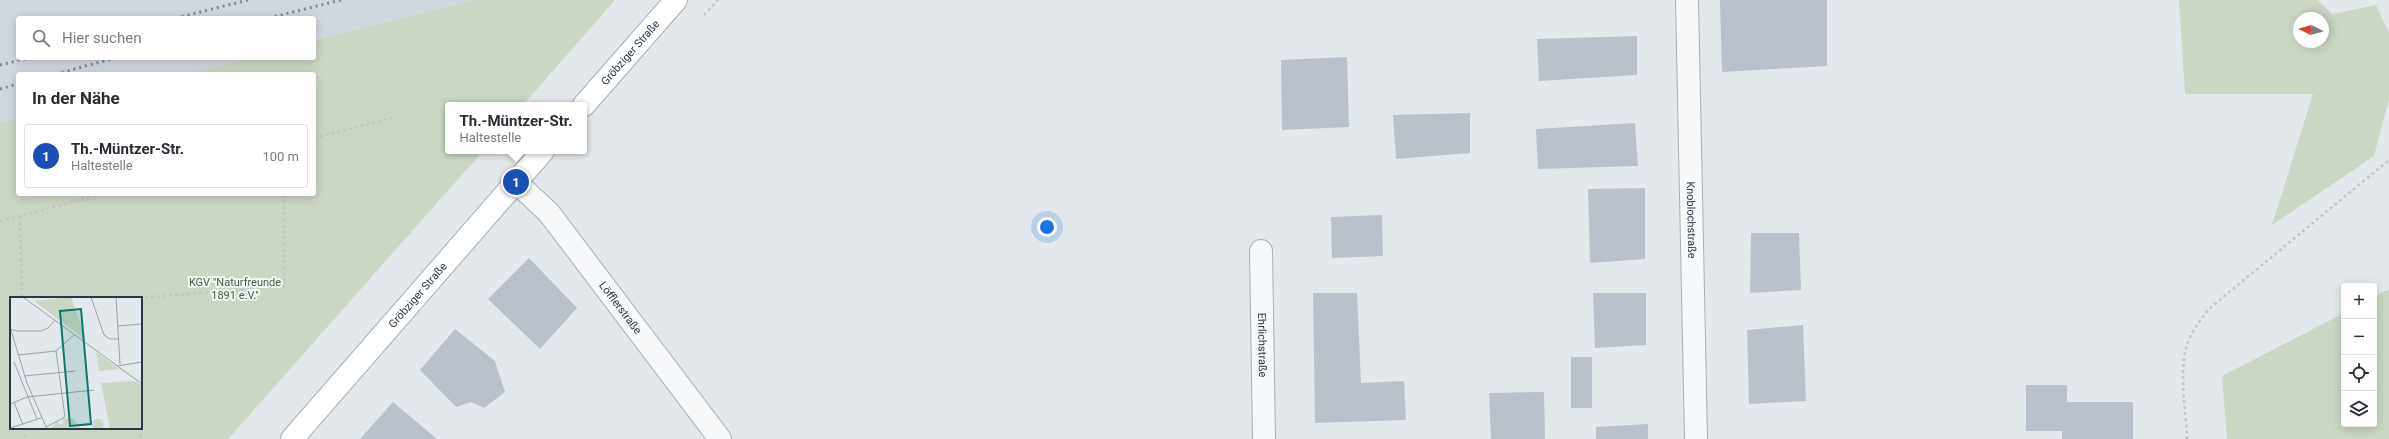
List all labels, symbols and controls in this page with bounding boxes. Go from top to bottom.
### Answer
north arrow [2293,12,2329,48]
search box [16,16,316,60]
street label: Gröbziger Straße [598,17,662,88]
icon: search [30,27,52,49]
text: Hier suchen [62,29,141,47]
text: In der Nähe [32,88,120,108]
popup [445,102,587,154]
text: Th.-Müntzer-Str. [460,112,573,130]
text: Haltestelle [460,130,521,145]
text: Th.-Müntzer-Str. [71,140,184,158]
text: 1 [42,149,50,164]
text: 100 m [262,149,299,164]
text: Haltestelle [71,158,133,173]
pin: 1 [503,167,529,197]
street label: Knoblochstraße [1684,181,1699,259]
your location [1037,217,1057,237]
street label: Gröbziger Straße [386,260,449,330]
park label: KGV "Naturfreunde 1891 e.V." [189,276,281,302]
street label: Löfflerstraße [597,279,645,337]
map controls [2341,283,2377,427]
button: + [2341,283,2377,319]
inset map [10,297,142,429]
street label: Ehrlichstraße [1255,313,1270,377]
button: − [2341,319,2377,355]
button: locate [2341,355,2377,391]
button: layers [2341,391,2377,427]

